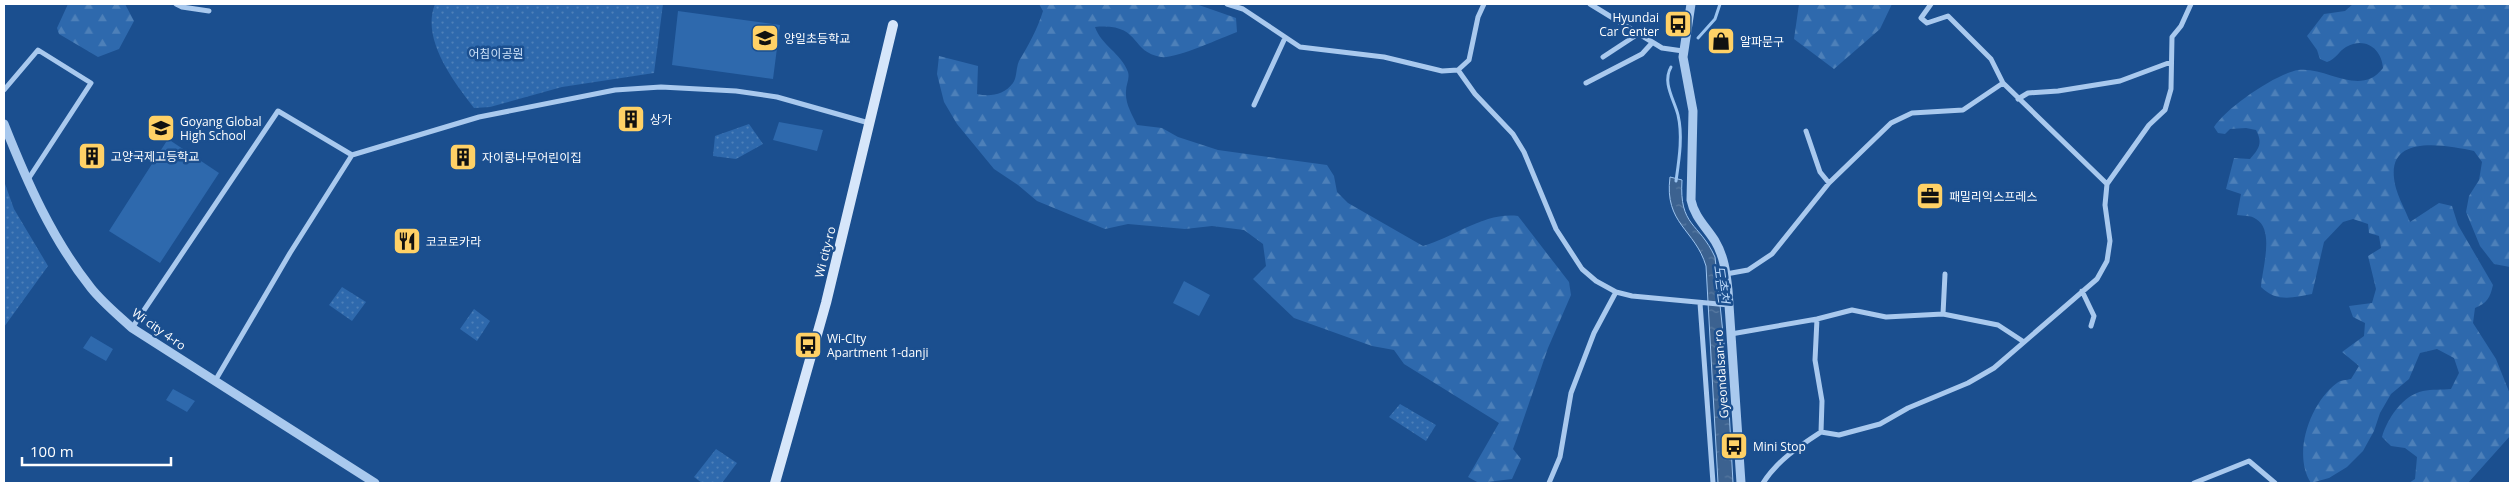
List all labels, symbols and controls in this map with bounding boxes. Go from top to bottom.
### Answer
place label: Hyundai Car Center [1599,9,1659,40]
bus stop icon: Hyundai Car Center [1663,9,1693,39]
school or university icon: 양일초등학교 [750,23,780,53]
shop icon: 알파문구 [1706,26,1736,56]
place label: 양일초등학교 [784,30,850,47]
place label: 알파문구 [1740,33,1784,50]
park label: 어침이공원 [468,45,524,62]
building icon: 상가 [616,104,646,134]
place label: 상가 [650,111,672,128]
school or university icon: Goyang Global High School [146,113,176,143]
place label: Goyang Global High School [180,113,262,144]
building icon: 고양국제고등학교 [77,141,107,171]
building icon: 자이콩나무어린이집 [448,142,478,172]
place label: 고양국제고등학교 [111,148,199,165]
place label: 자이콩나무어린이집 [482,149,581,166]
office icon: 패밀리익스프레스 [1915,181,1945,211]
place label: 패밀리익스프레스 [1949,188,2037,205]
street label: Wi city-ro [810,225,840,279]
restaurant icon: 코코로카라 [392,226,422,256]
place label: 코코로카라 [426,233,481,250]
water label: 도촌천 [1710,264,1734,306]
street label: Wi city 4-ro [129,304,189,354]
street label: Gyeondalsan-ro [1709,329,1733,419]
bus stop icon: Wi-CIty Apartment 1-danji [793,330,823,360]
place label: Wi-CIty Apartment 1-danji [827,330,929,361]
bus stop icon: Mini Stop [1719,431,1749,461]
scale bar [22,434,171,466]
place label: Mini Stop [1753,438,1806,455]
text: 100 m [30,441,74,461]

